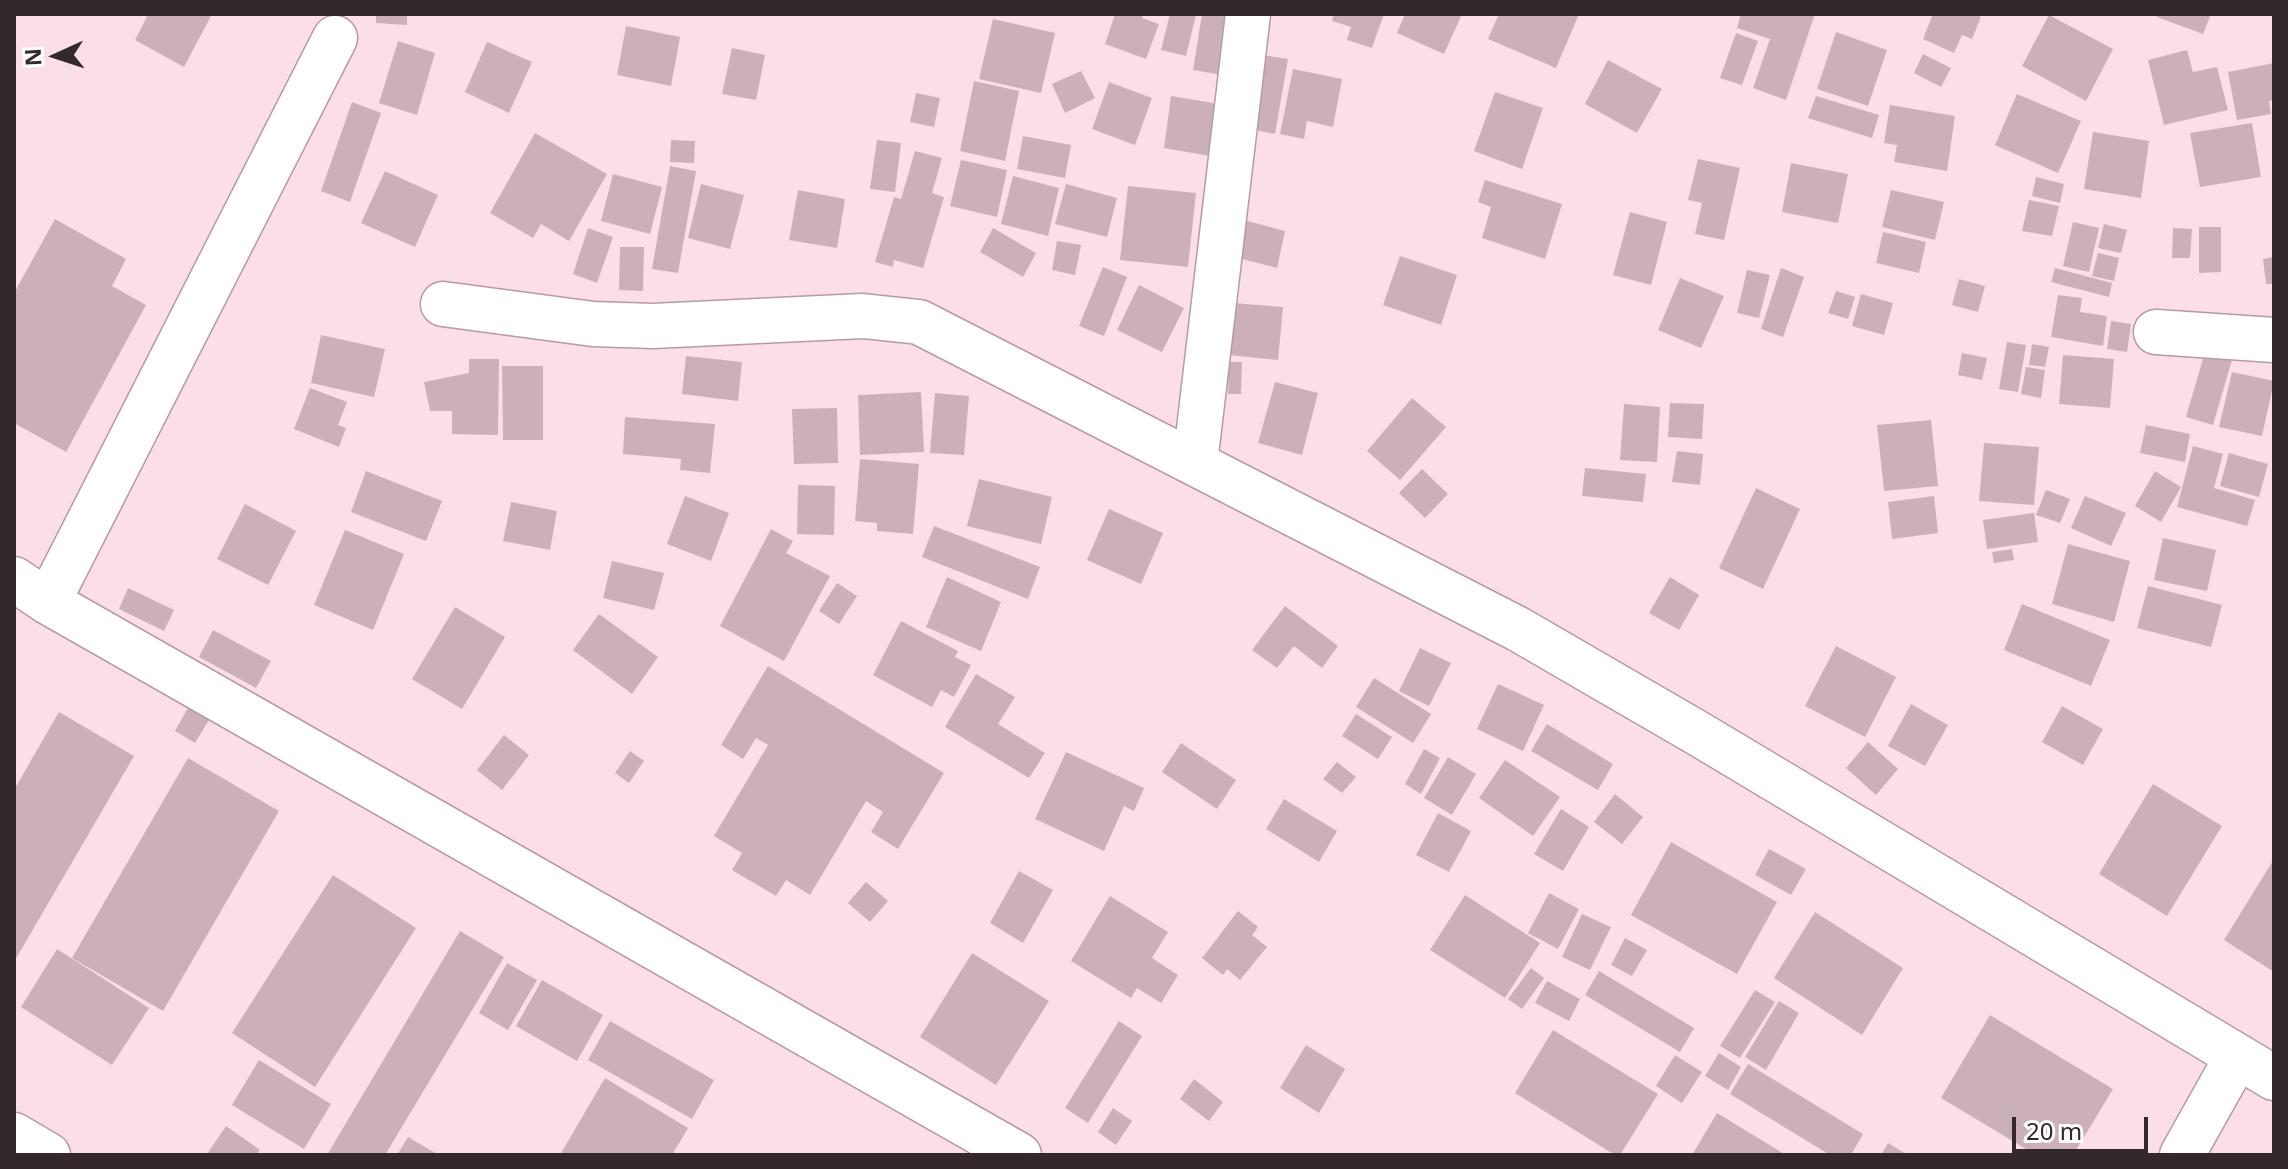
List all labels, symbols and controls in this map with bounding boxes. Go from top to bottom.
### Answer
north arrow [16,16,96,96]
text: N [17,48,47,67]
scale bar [2016,1101,2152,1151]
text: 20 m [2026,1114,2082,1147]

